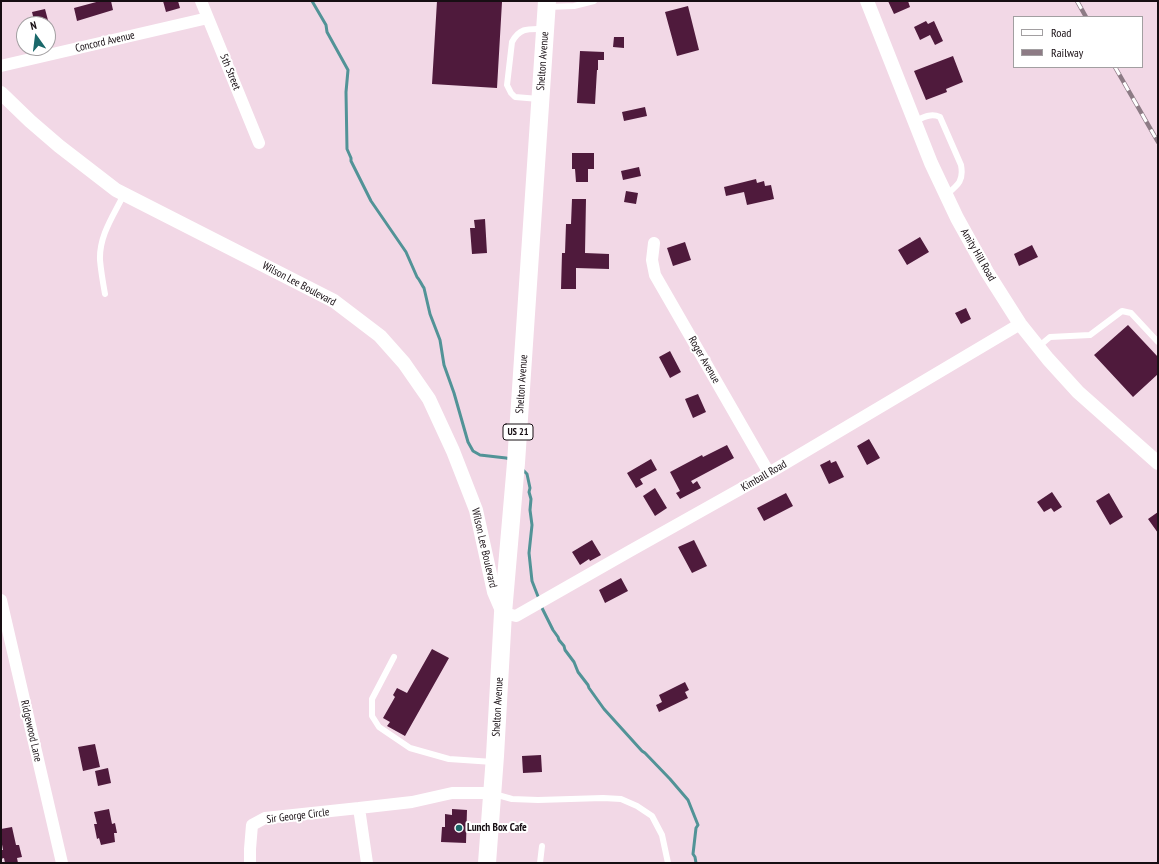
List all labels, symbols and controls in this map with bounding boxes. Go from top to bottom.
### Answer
north arrow [16,16,56,56]
legend [1013,16,1143,68]
text: N [29,18,38,33]
text: Road [1051,25,1071,40]
street label: Concord Avenue [74,29,136,55]
street label: Shelton Avenue [534,31,552,91]
text: Railway [1051,45,1083,60]
street label: 5th Street [217,52,243,92]
street label: Amity Hill Road [958,226,998,284]
street label: Wilson Lee Boulevard [260,259,338,309]
street label: Roger Avenue [685,334,723,386]
street label: Shelton Avenue [513,354,531,414]
road number: US 21 [503,424,533,440]
street label: Kimball Road [739,458,789,494]
street label: Wilson Lee Boulevard [468,507,500,589]
street label: Shelton Avenue [490,677,506,737]
street label: Ridgewood Lane [18,699,44,763]
street label: Sir George Circle [266,806,330,826]
place label: Lunch Box Cafe [467,821,527,835]
marker: Lunch Box Cafe [454,823,464,833]

